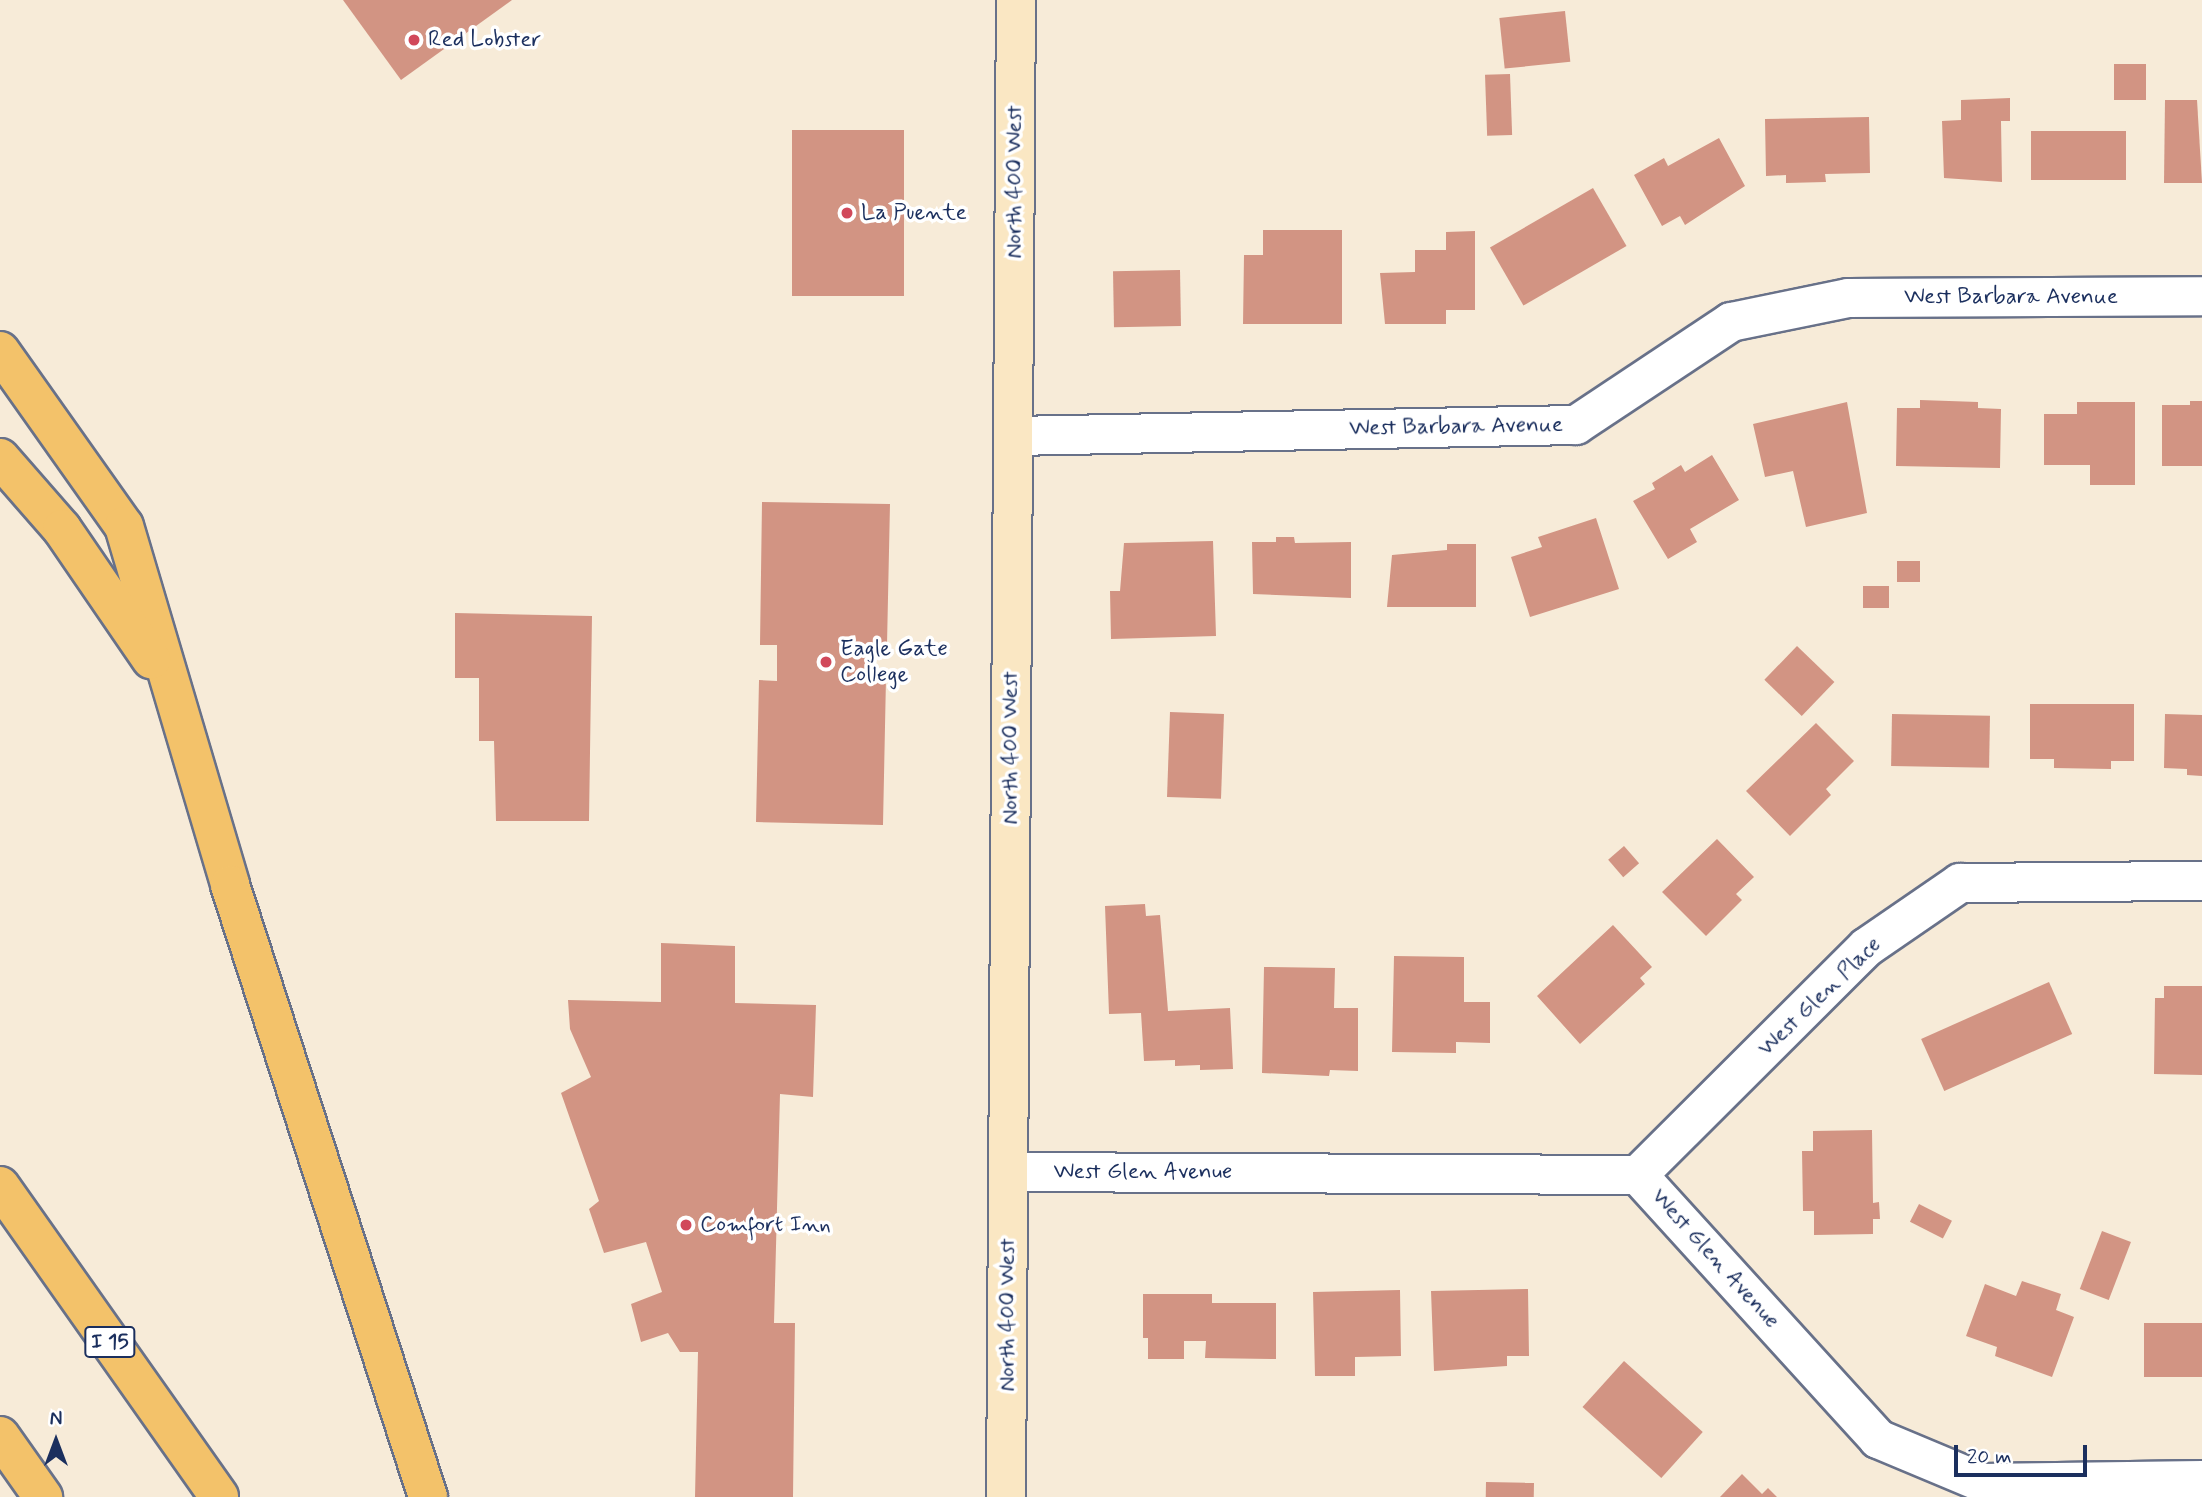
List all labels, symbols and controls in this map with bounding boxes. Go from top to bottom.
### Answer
place label: Red Lobster [428,26,544,54]
marker: Red Lobster [406,32,422,48]
street label: North 400 West [1001,105,1029,259]
place label: La Puente [861,199,962,227]
marker: La Puente [839,205,855,221]
street label: West Barbara Avenue [1904,283,2118,311]
street label: West Barbara Avenue [1349,411,1563,443]
place label: Eagle Gate College [840,635,941,689]
marker: Eagle Gate College [818,654,834,670]
street label: North 400 West [997,671,1025,825]
street label: West Glen Place [1753,931,1887,1063]
street label: West Glen Avenue [1052,1158,1234,1186]
street label: West Glen Avenue [1644,1182,1786,1336]
place label: Comfort Inn [700,1211,826,1239]
marker: Comfort Inn [678,1217,694,1233]
street label: North 400 West [994,1238,1022,1392]
road number: I 15 [84,1324,136,1360]
north arrow [21,1406,91,1476]
text: N [50,1407,62,1432]
scale bar [1957,1430,2090,1474]
text: 20 m [1967,1443,2012,1471]

